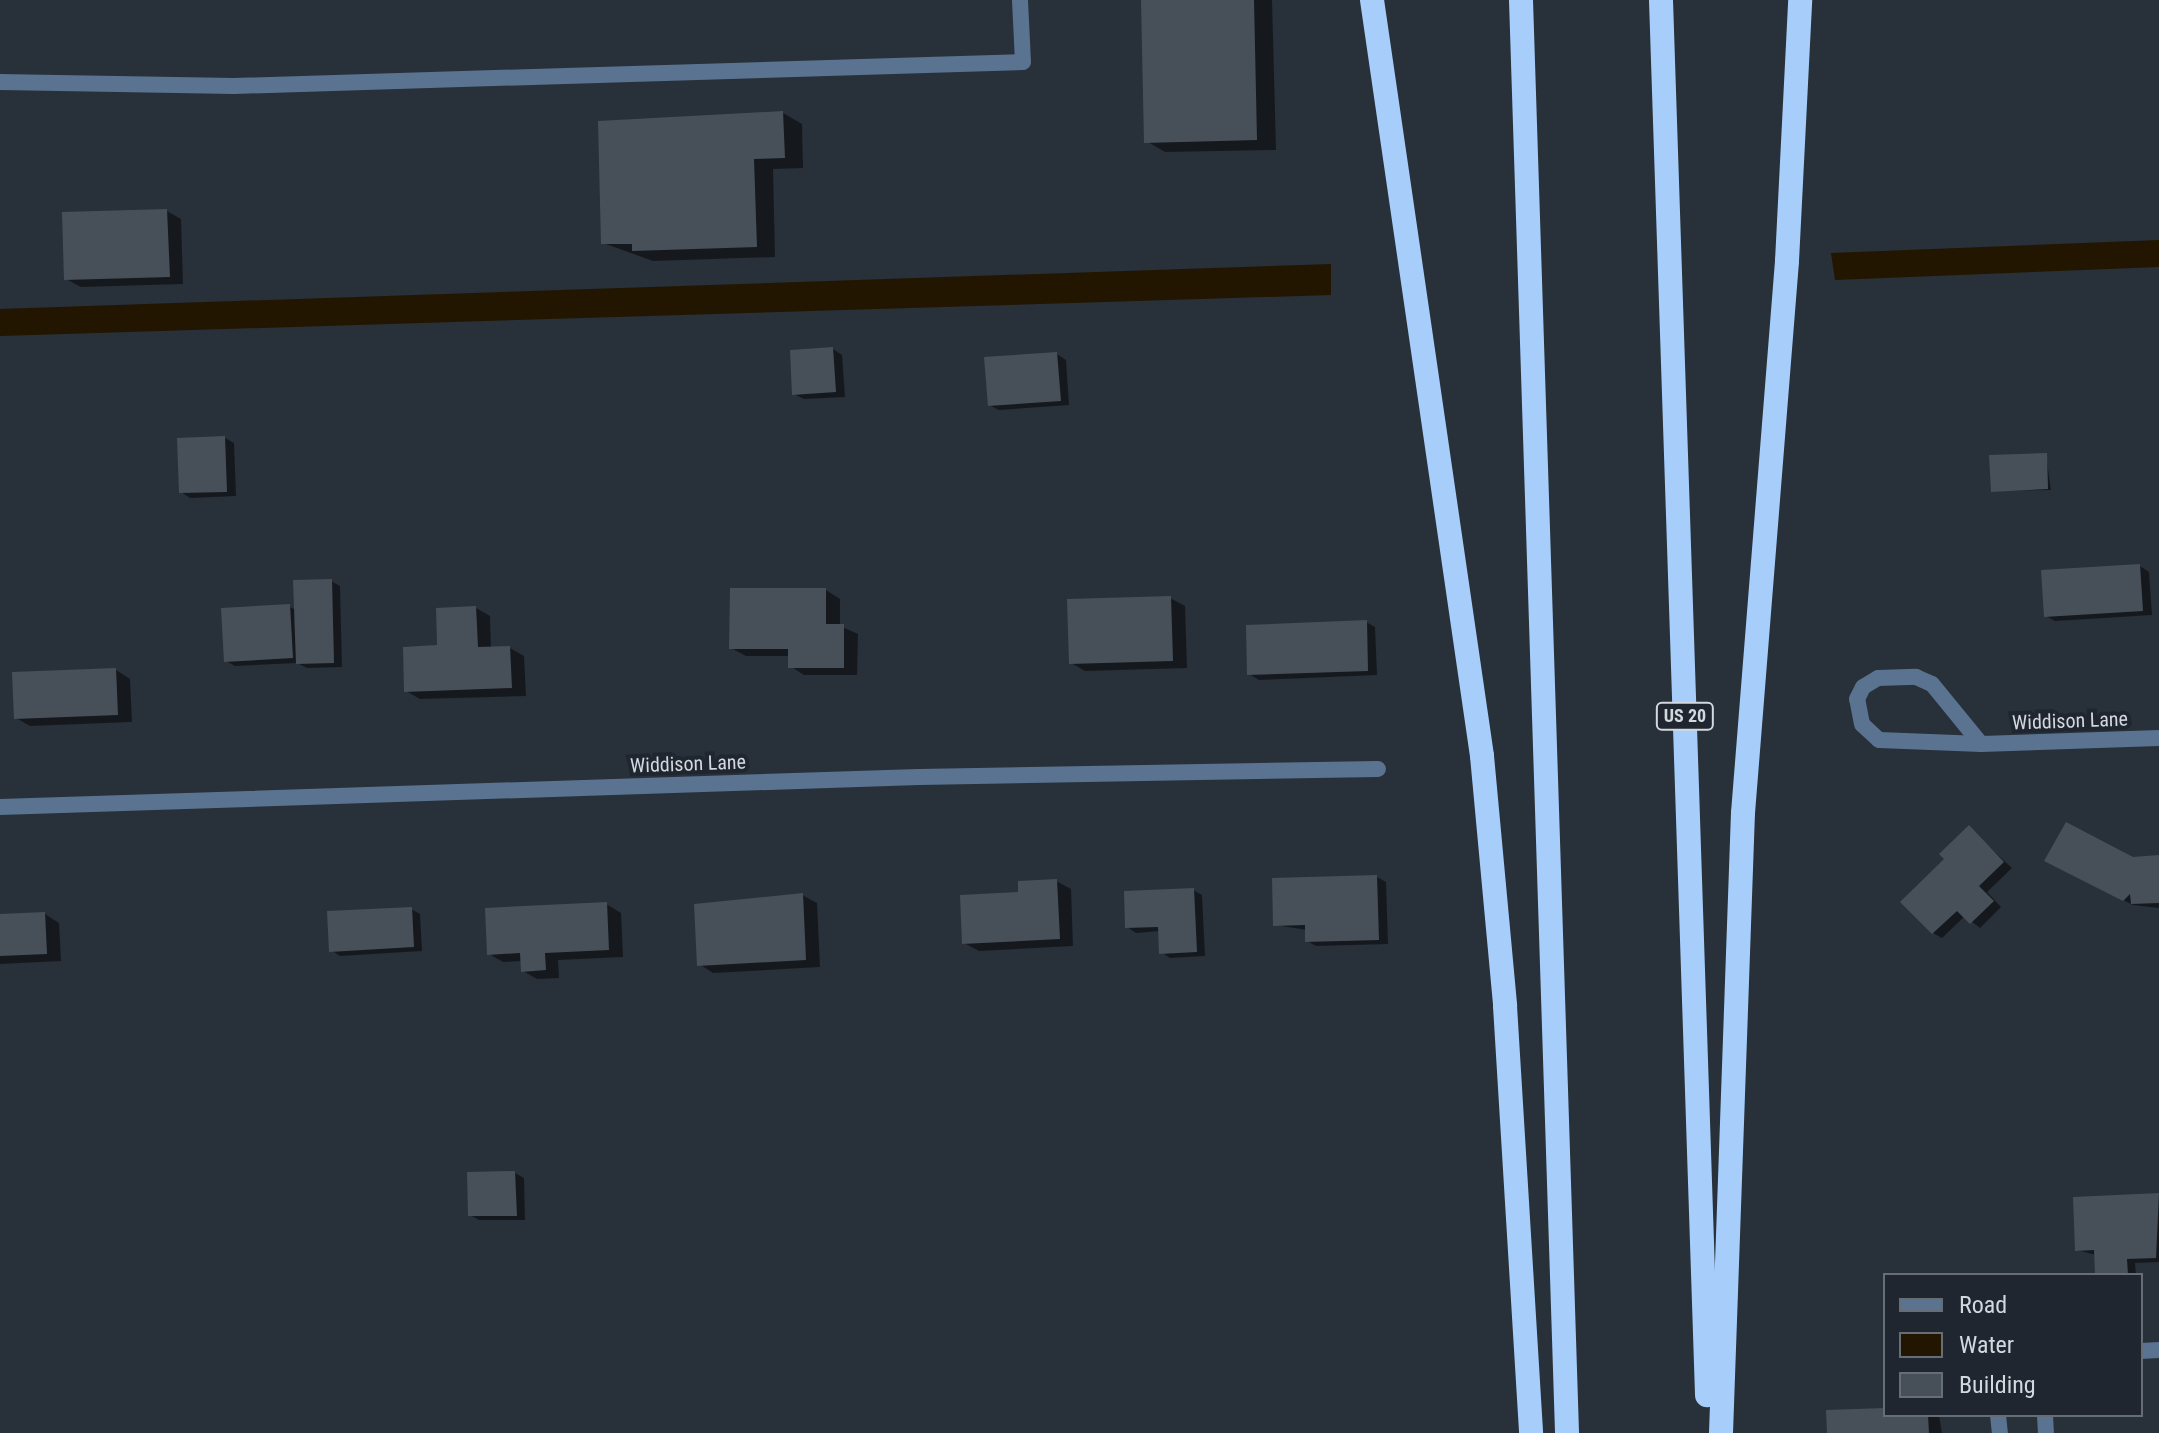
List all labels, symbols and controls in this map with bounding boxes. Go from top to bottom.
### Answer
road number: US 20 [1655,702,1715,730]
street label: Widdison Lane [2012,707,2128,735]
street label: Widdison Lane [630,750,746,778]
legend [1883,1273,2143,1417]
text: Road [1959,1291,2007,1319]
text: Water [1959,1331,2014,1359]
text: Building [1959,1371,2036,1399]

